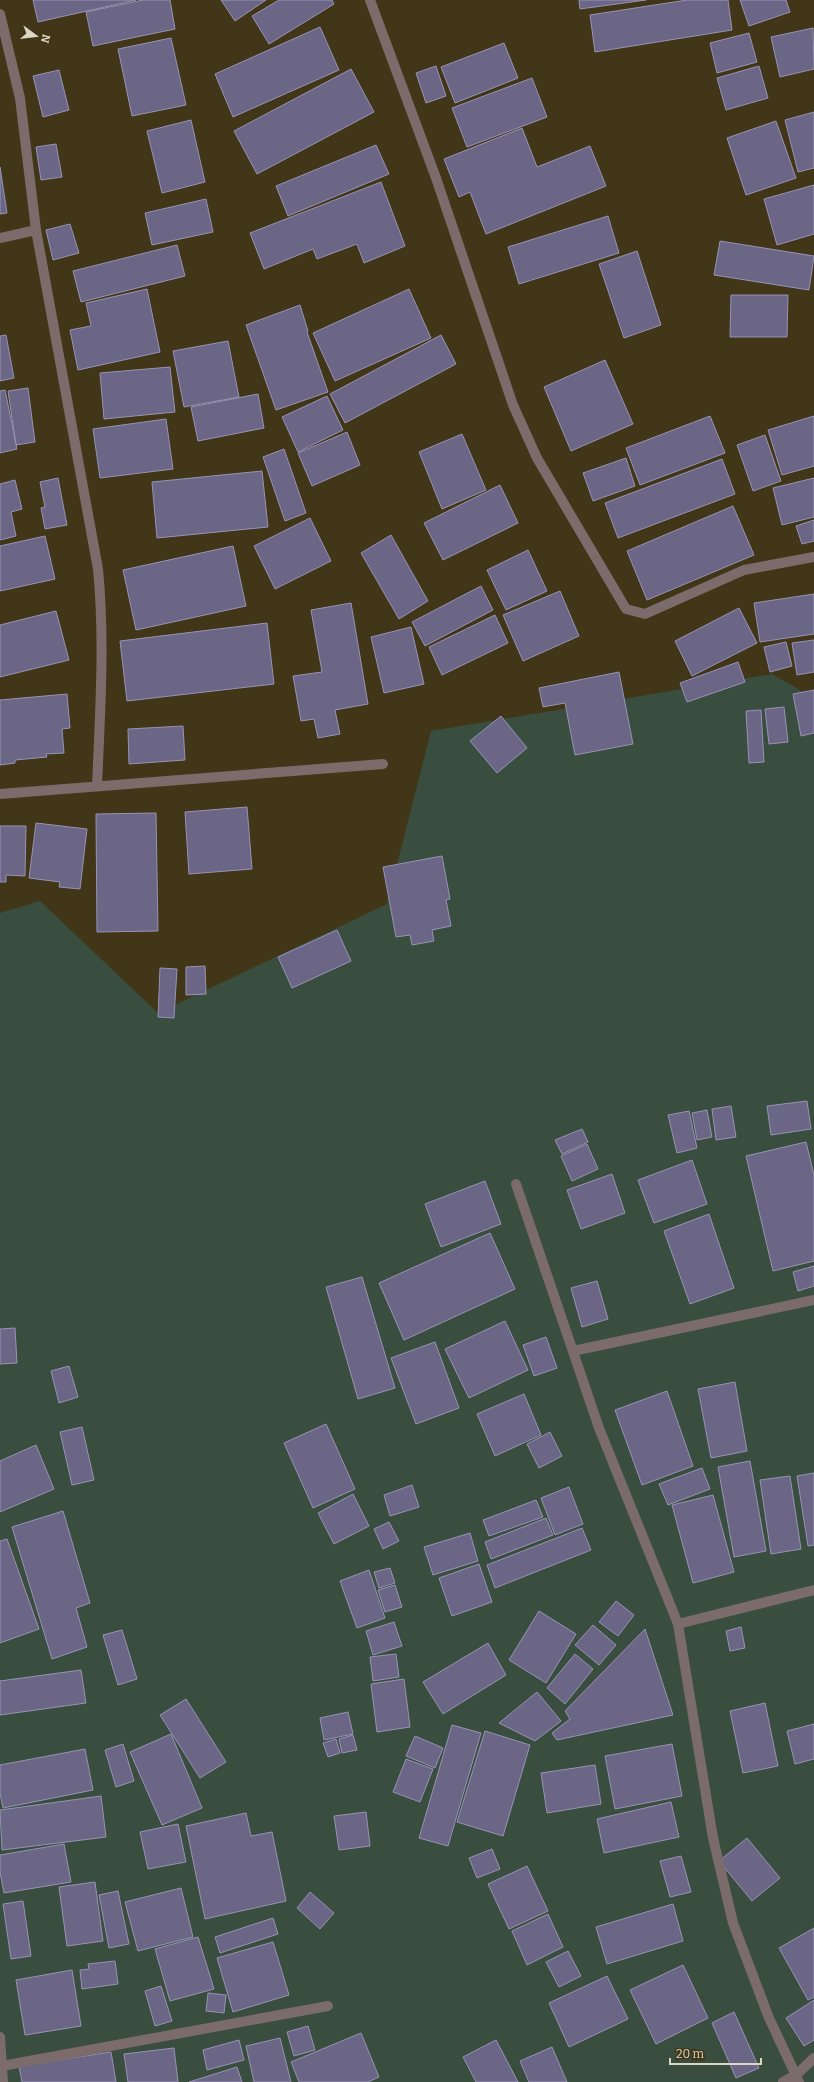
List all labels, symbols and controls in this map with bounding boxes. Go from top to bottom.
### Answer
north arrow [16,16,56,56]
text: N [38,33,53,45]
scale bar [670,2040,761,2066]
text: 20 m [676,2047,705,2061]

